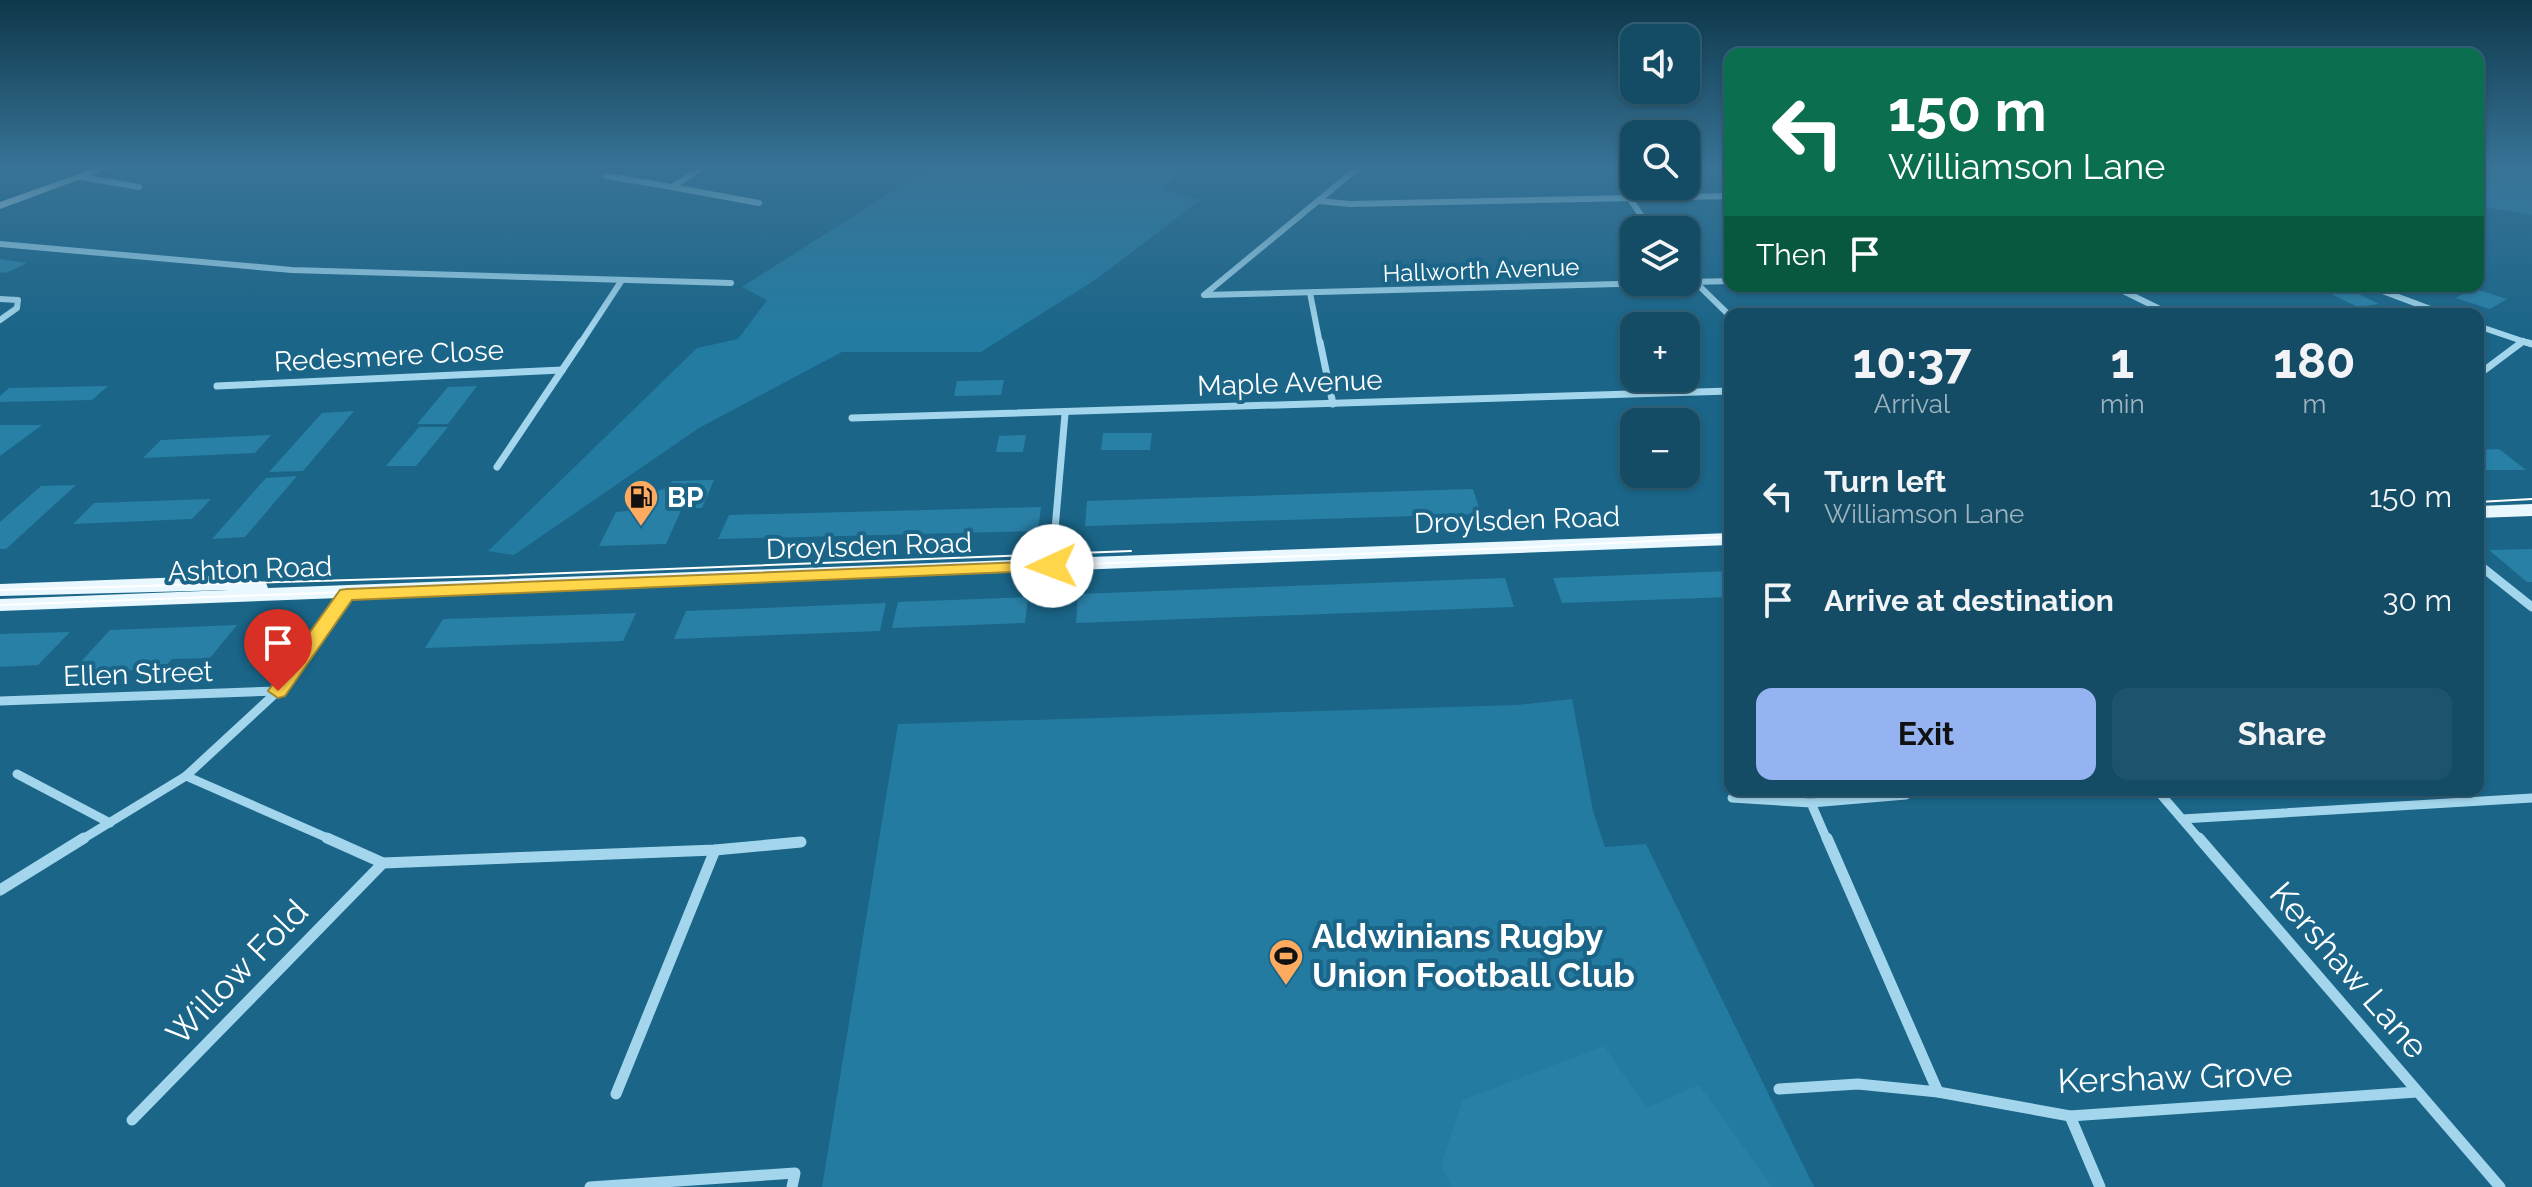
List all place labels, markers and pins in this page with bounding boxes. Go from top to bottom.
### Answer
fuel station icon: BP [622,478,660,528]
place label: BP [667,481,703,514]
pin [244,609,312,691]
place label: Aldwinians Rugby Union Football Club [1312,916,1635,995]
sports icon: Aldwinians Rugby Union Football Club [1267,937,1305,987]

